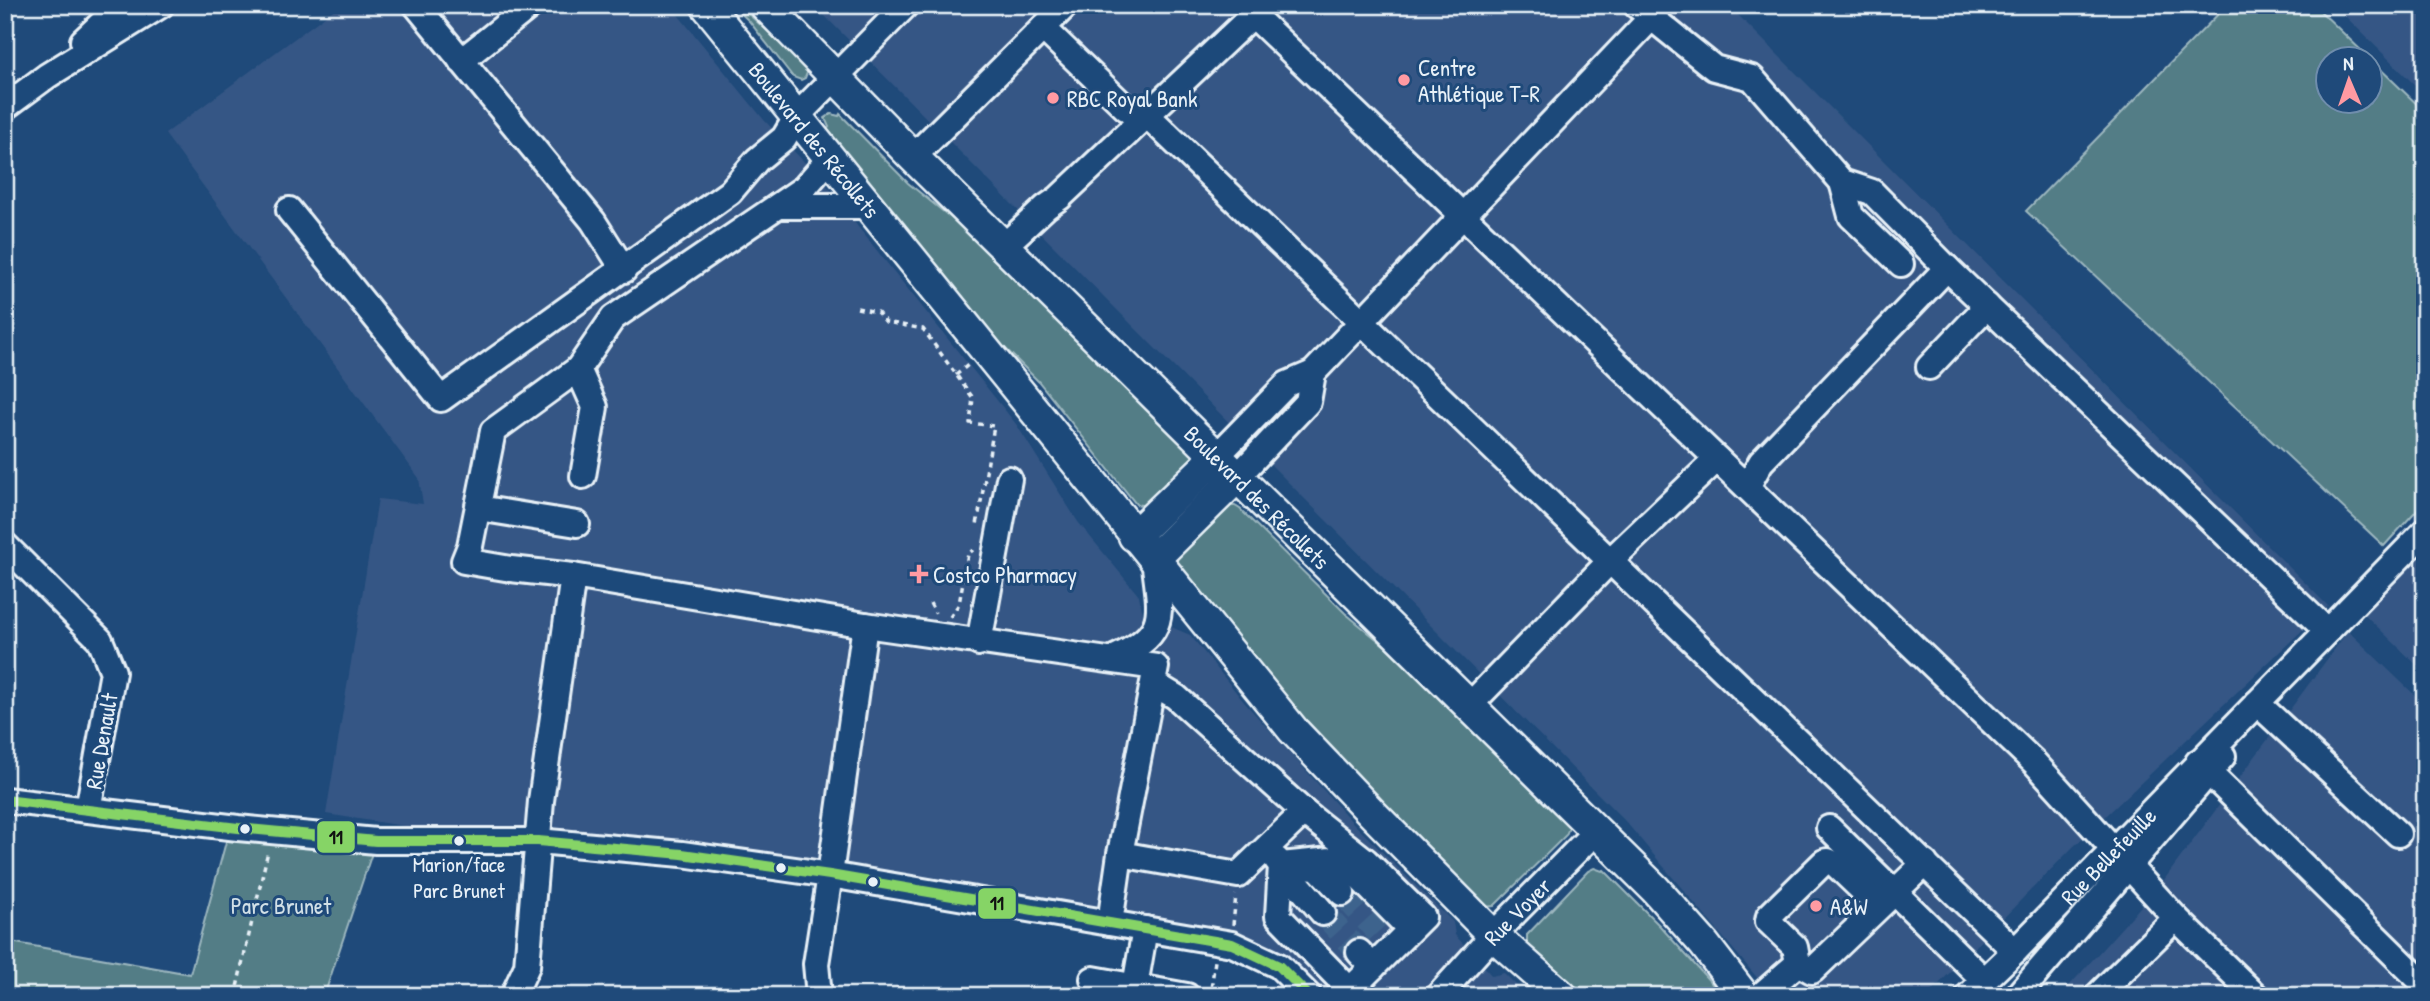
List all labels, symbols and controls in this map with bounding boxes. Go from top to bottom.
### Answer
north arrow [2314,46,2384,116]
text: N [2343,50,2354,76]
place label: Centre Athlétique T-R [1418,52,1540,109]
street label: Boulevard des Récollets [742,55,888,224]
marker: Centre Athlétique T-R [1396,72,1412,88]
place label: RBC Royal Bank [1067,83,1198,114]
marker: RBC Royal Bank [1045,90,1061,106]
street label: Boulevard des Récollets [1178,418,1337,576]
place label: Costco Pharmacy [933,559,1077,590]
marker: Costco Pharmacy [911,566,927,582]
street label: Rue Denault [77,690,125,791]
street label: Rue Bellefeuille [2053,800,2163,911]
line badge: 11 [316,820,356,854]
unlabelled marker [238,822,252,836]
text: 11 [329,824,343,850]
marker: Marion/face Parc Brunet [452,834,466,848]
place label: Marion/face Parc Brunet [413,850,506,905]
unlabelled marker [774,861,788,875]
street label: Rue Voyer [1476,870,1558,951]
unlabelled marker [866,875,880,889]
line badge: 11 [977,887,1017,920]
park label: Parc Brunet [231,890,332,921]
text: 11 [990,890,1004,916]
place label: A&W [1830,891,1868,922]
marker: A&W [1808,898,1824,914]

